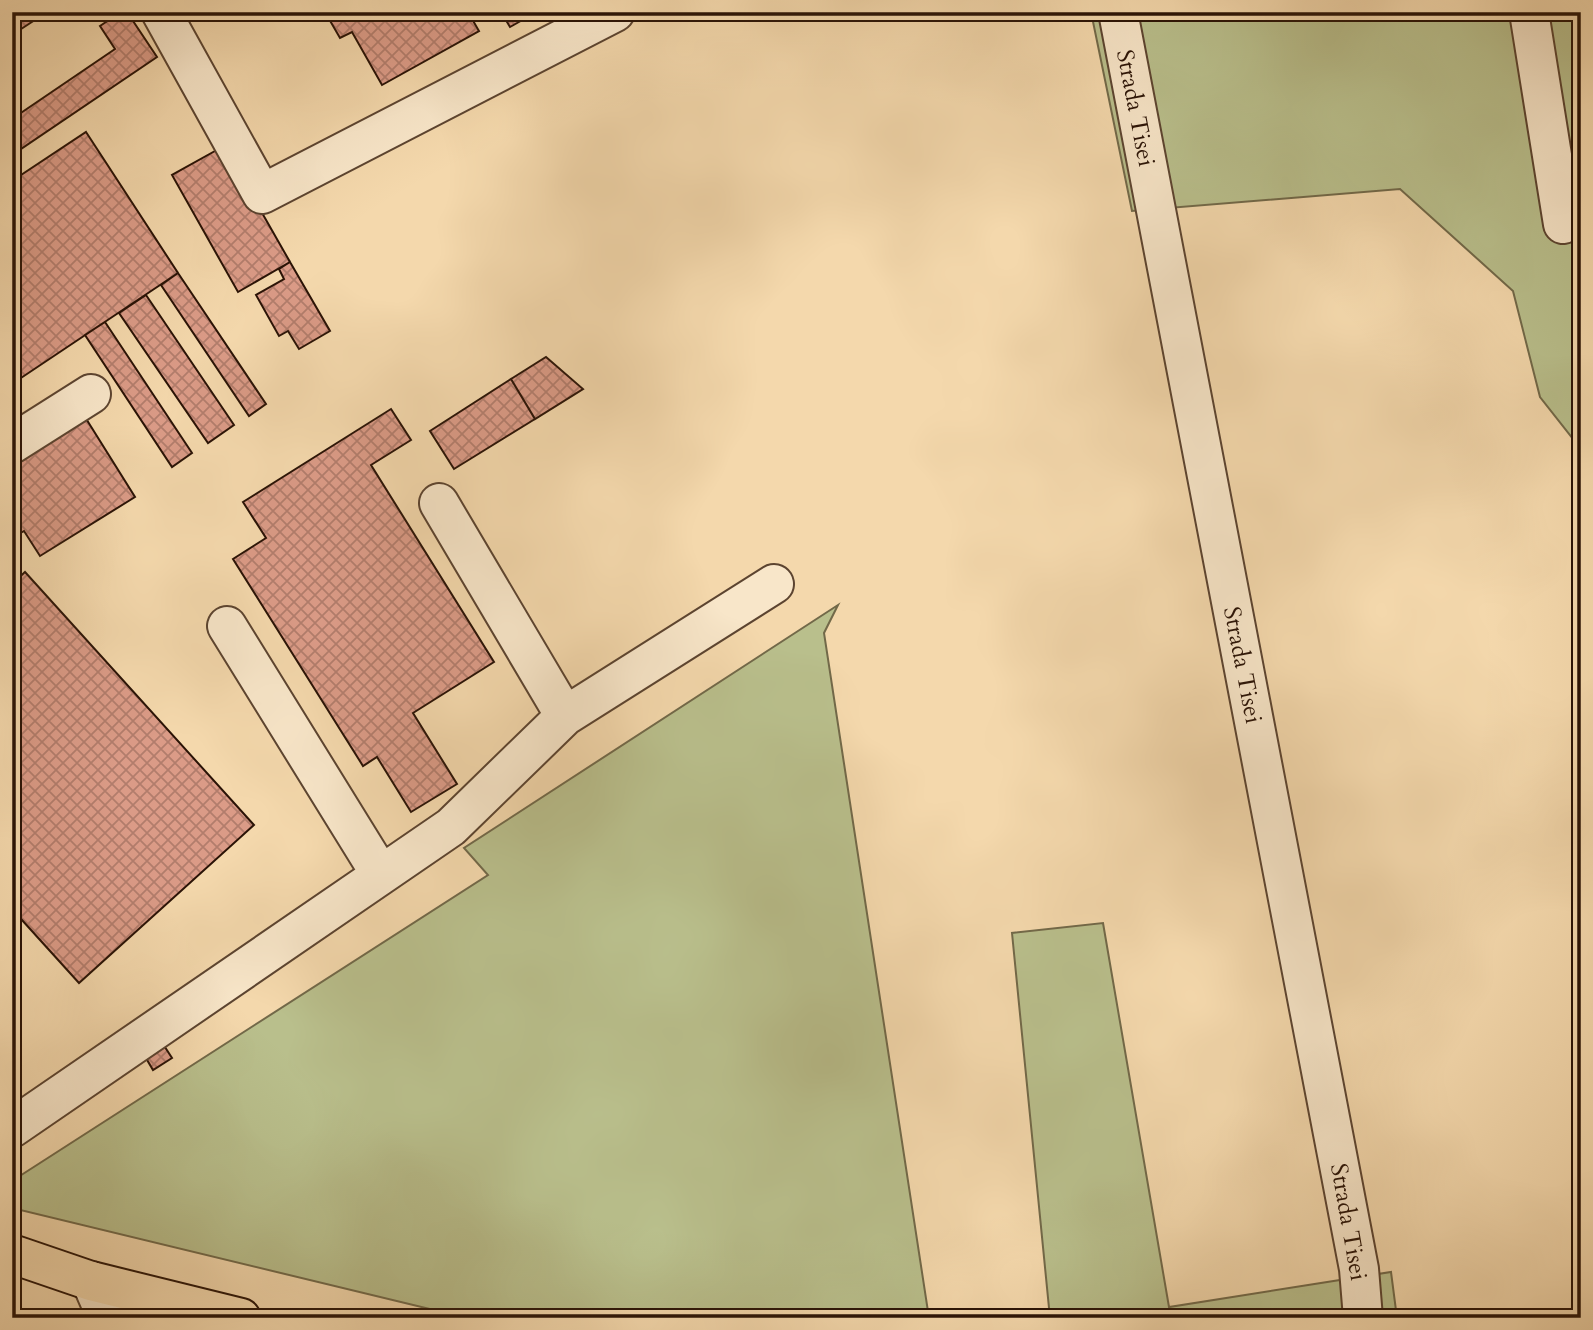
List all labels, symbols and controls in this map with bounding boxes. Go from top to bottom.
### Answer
street label: Strada Tisei [1108,47,1163,170]
street label: Strada Tisei [1215,604,1270,727]
street label: Strada Tisei [1322,1161,1375,1283]

